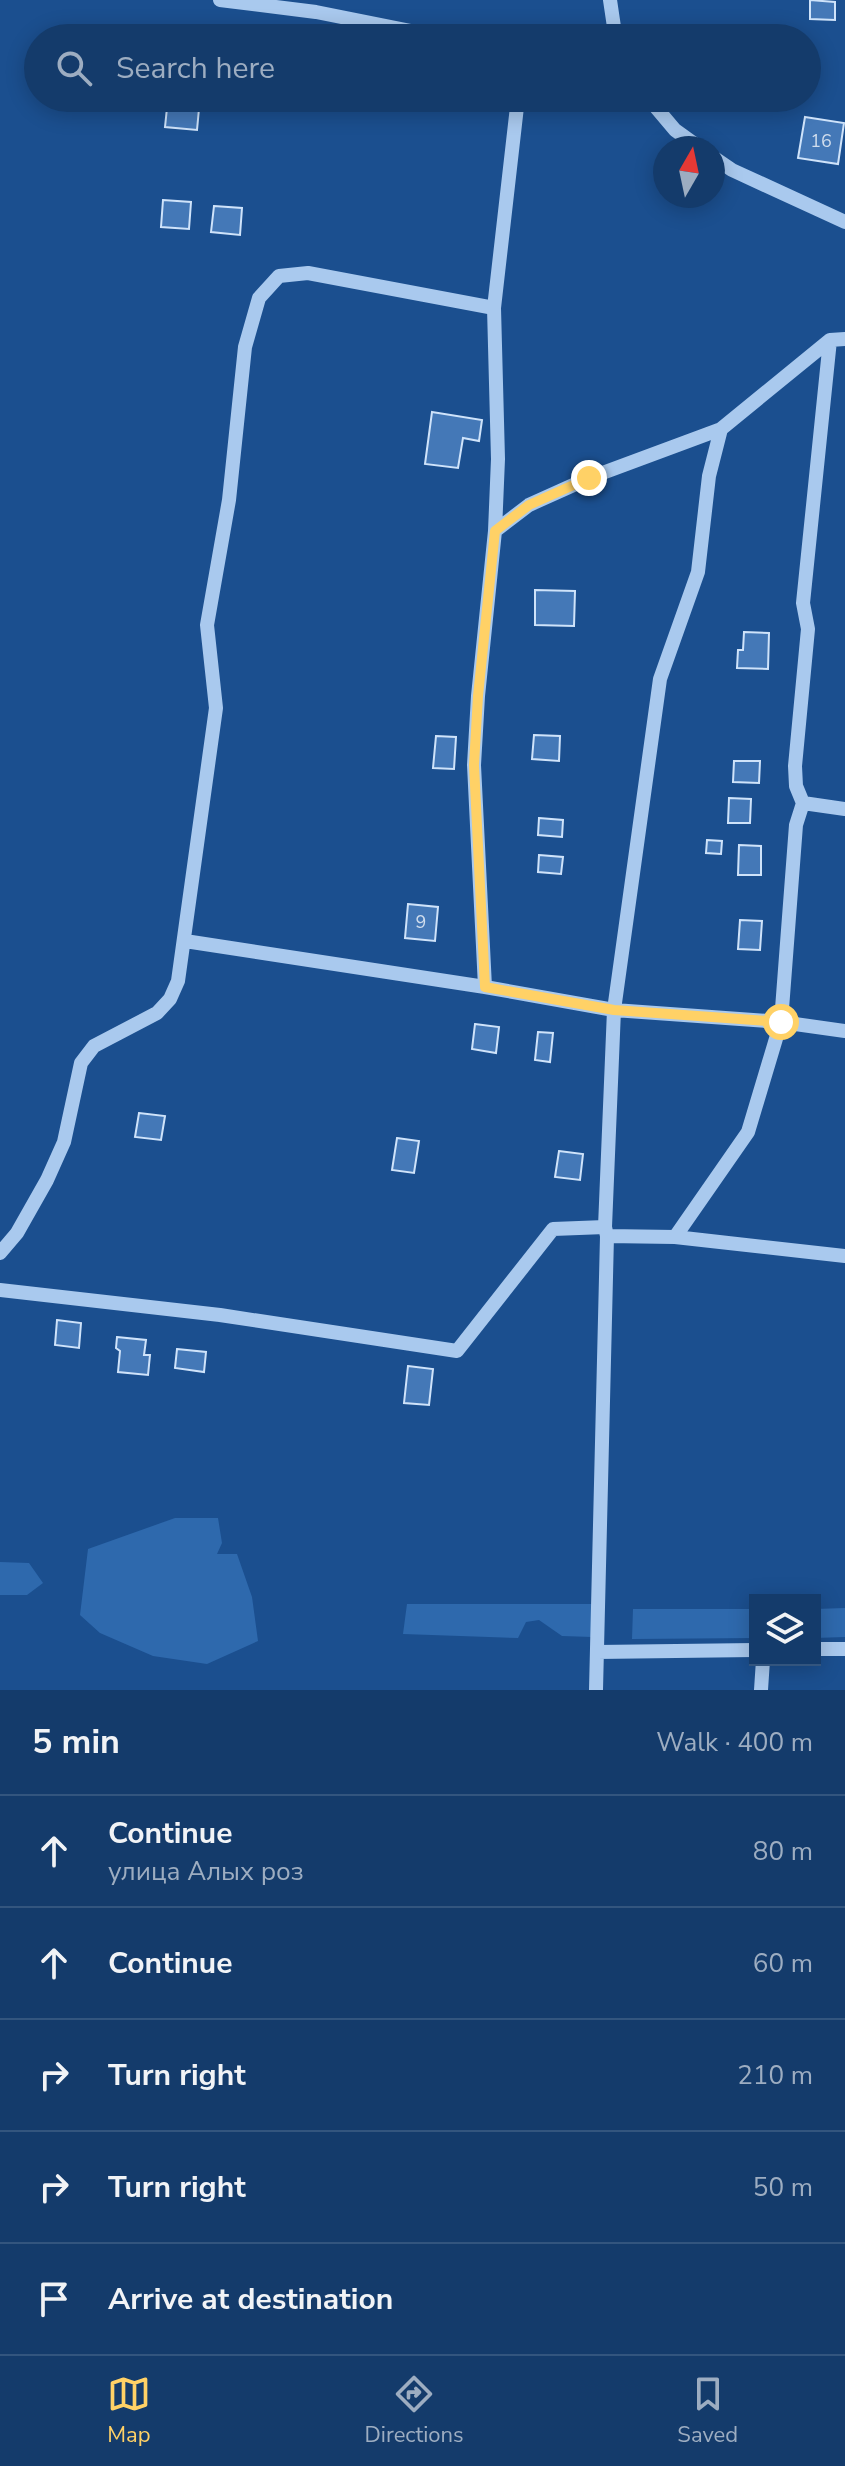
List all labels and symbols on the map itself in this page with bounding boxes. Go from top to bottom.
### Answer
house number: 16 [810,129,832,153]
north arrow [653,136,725,208]
route end [571,460,607,496]
house number: 9 [416,910,426,934]
route start [763,1004,799,1040]

